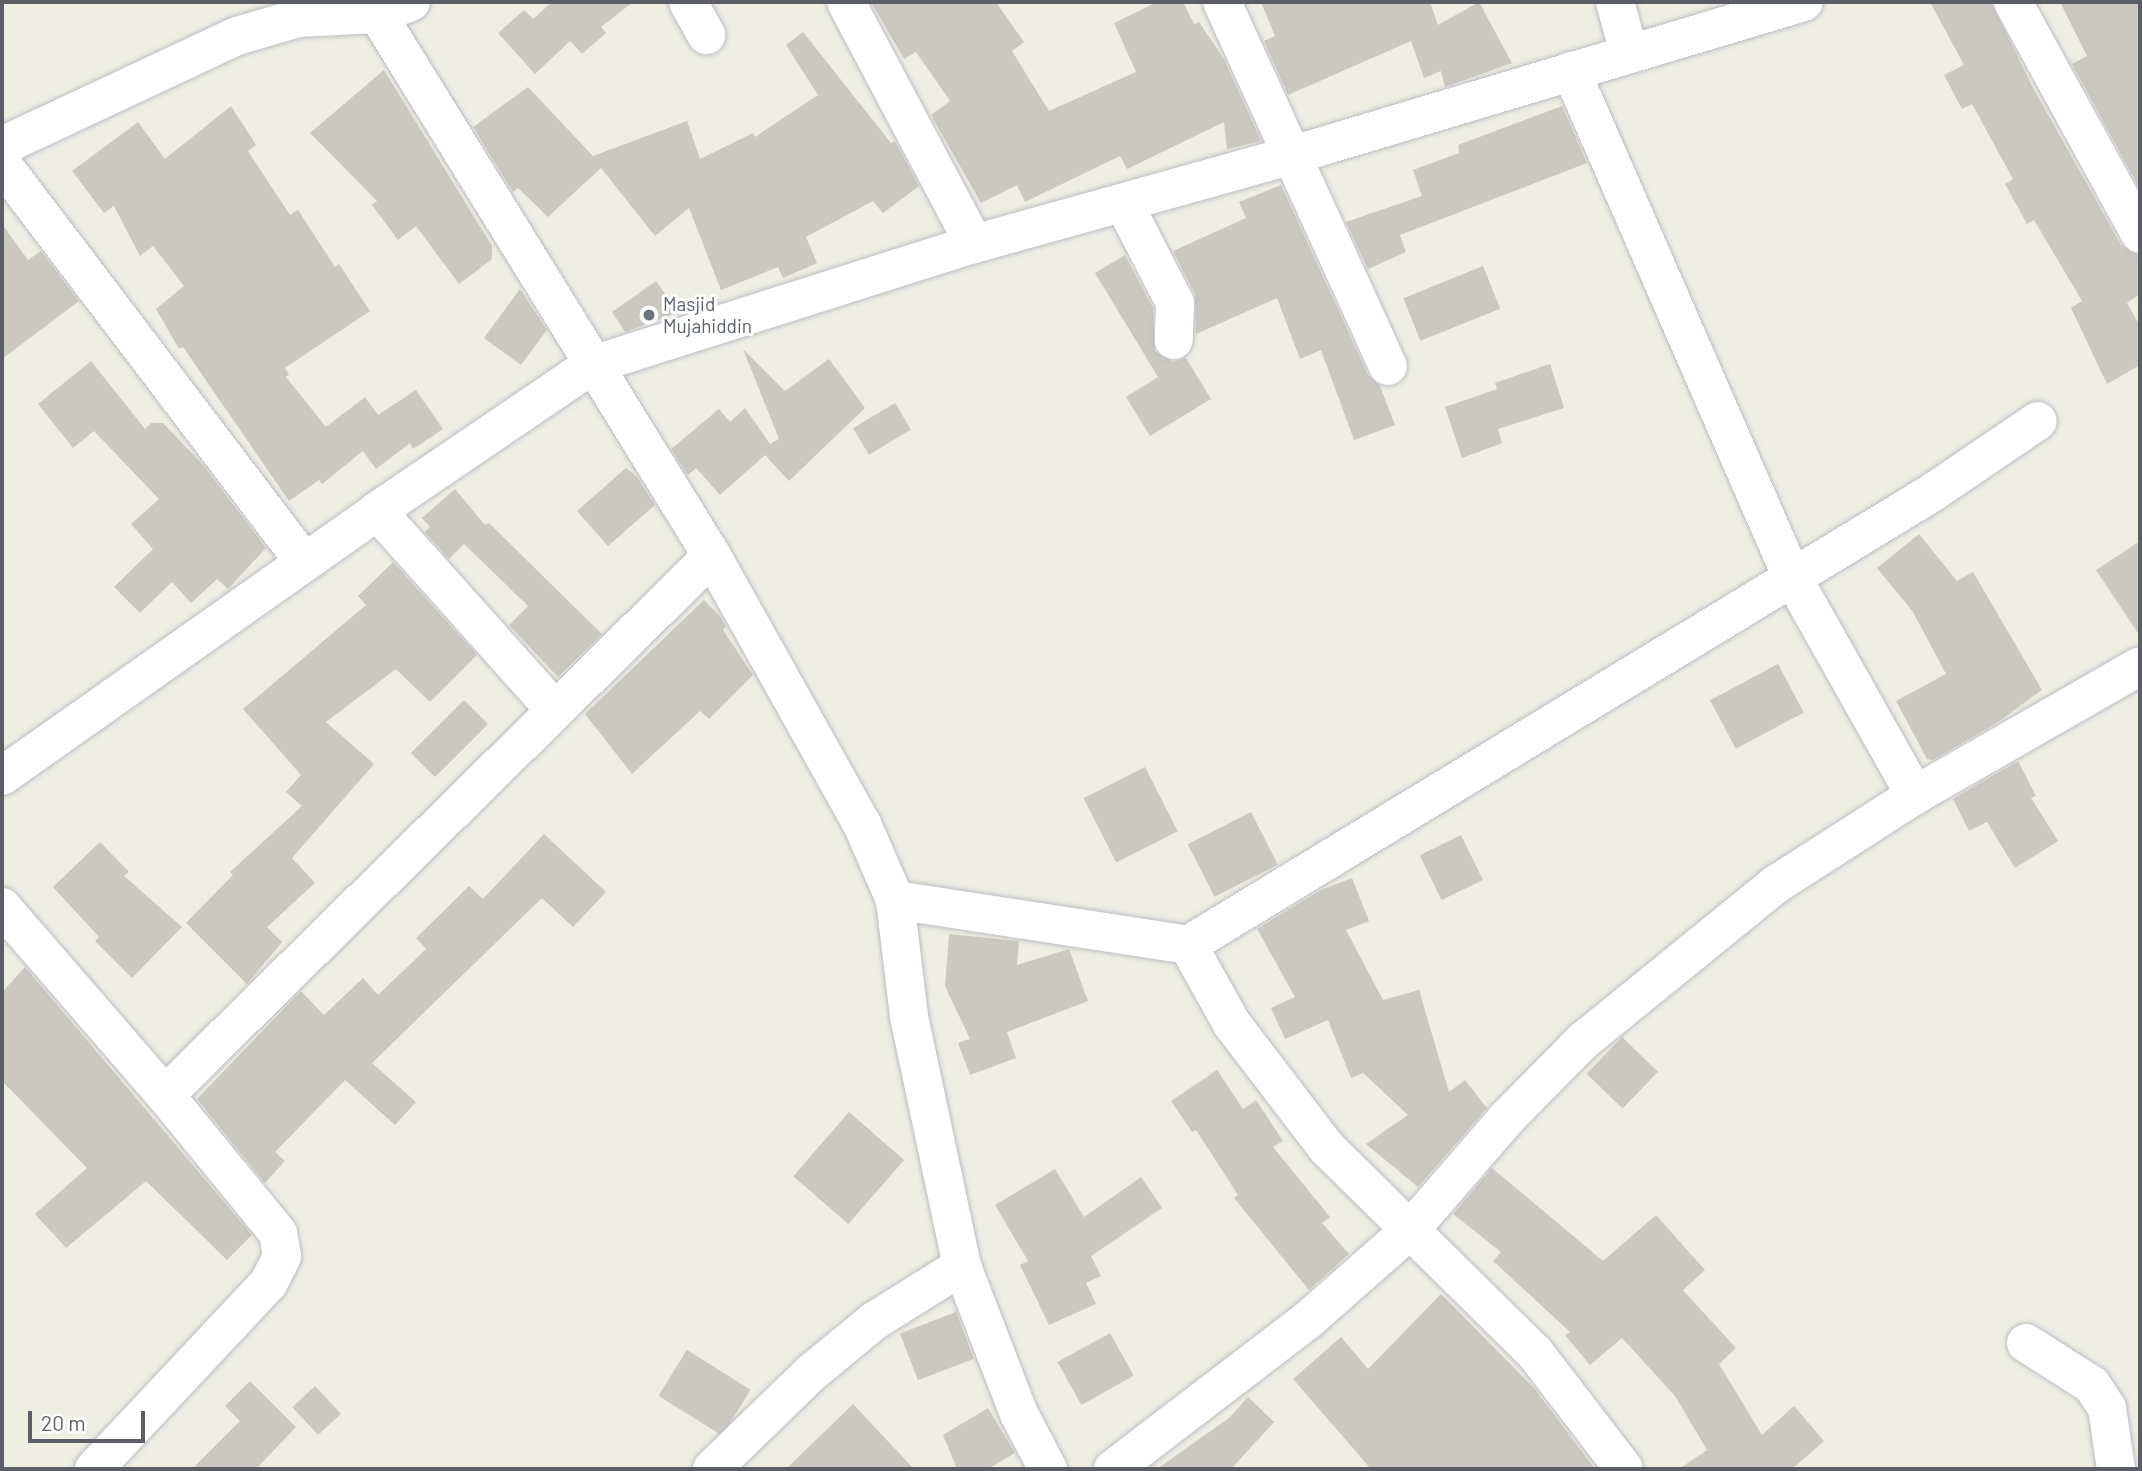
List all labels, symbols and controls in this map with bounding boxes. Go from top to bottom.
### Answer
place label: Masjid Mujahiddin [663,293,752,337]
marker: Masjid Mujahiddin [641,307,657,323]
scale bar [32,1398,149,1442]
text: 20 m [41,1410,86,1435]

